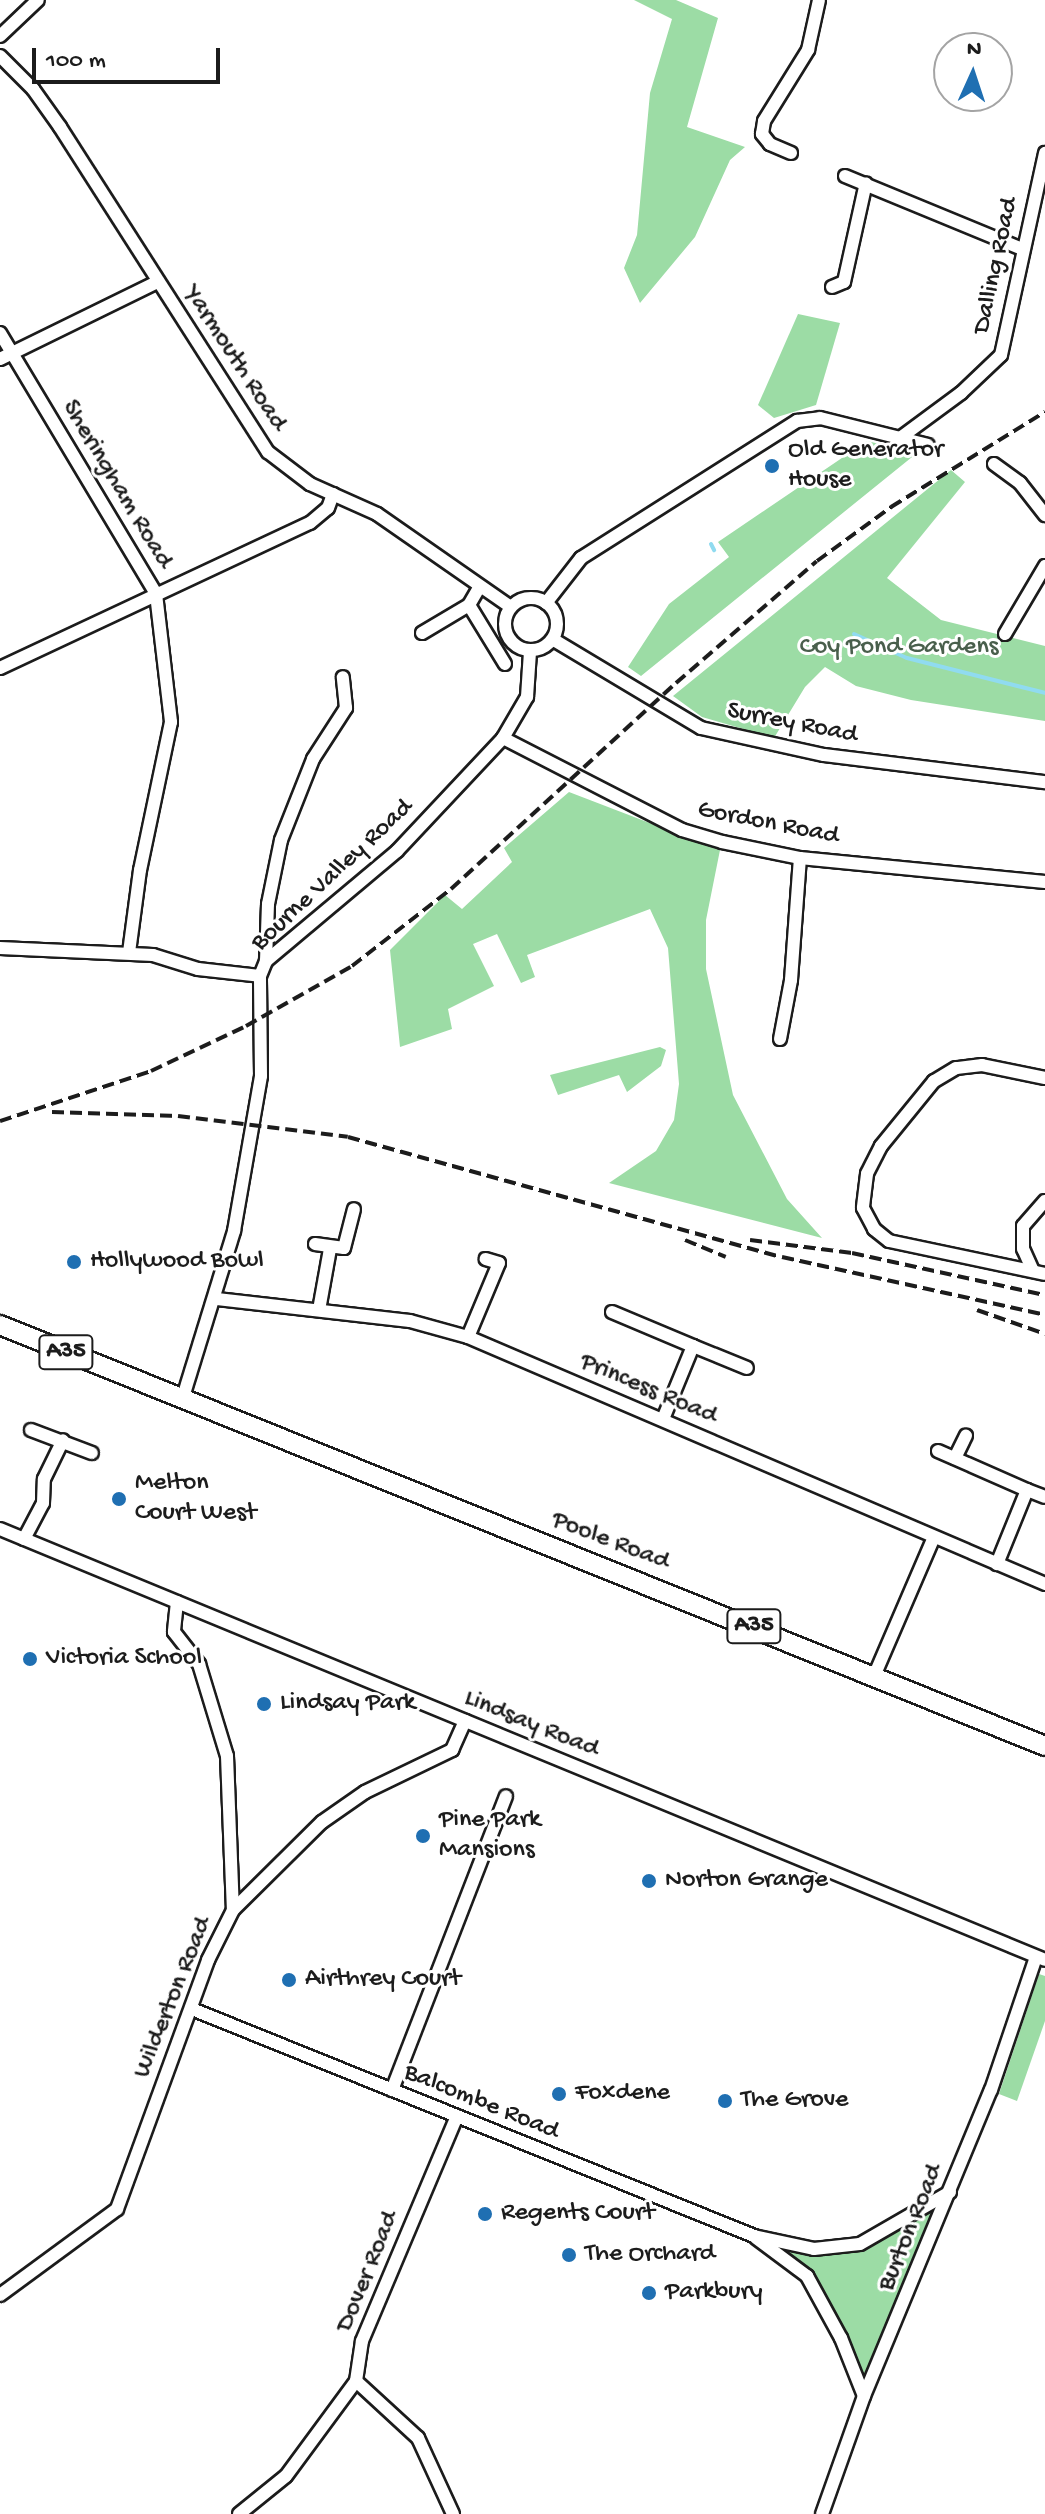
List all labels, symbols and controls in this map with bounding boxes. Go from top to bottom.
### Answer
scale bar [36,32,224,82]
north arrow [933,32,1013,112]
text: N [966,37,982,63]
text: 100 m [46,47,106,76]
street label: Dalling Road [967,195,1027,337]
street label: Yarmouth Road [175,280,293,438]
street label: Sheringham Road [53,395,179,575]
place label: Old Generator House [788,435,943,496]
marker: Old Generator House [763,457,781,475]
park label: Coy Pond Gardens [800,632,998,664]
street label: Surrey Road [724,696,860,752]
street label: Bourne Valley Road [246,793,420,959]
street label: Gordon Road [695,795,841,853]
place label: Hollywood Bowl [90,1246,264,1278]
marker: Hollywood Bowl [65,1253,83,1271]
road number: A35 [38,1332,94,1372]
street label: Princess Road [575,1347,721,1433]
place label: Melton Court West [135,1468,256,1530]
marker: Melton Court West [110,1490,128,1508]
street label: Poole Road [547,1505,673,1579]
road number: A35 [726,1606,782,1646]
place label: Victoria School [46,1643,202,1675]
marker: Victoria School [21,1650,39,1668]
street label: Lindsay Road [459,1684,603,1766]
place label: Lindsay Park [280,1688,415,1720]
marker: Lindsay Park [255,1695,273,1713]
place label: Pine Park Mansions [439,1805,540,1866]
marker: Pine Park Mansions [414,1827,432,1845]
place label: Norton Grange [665,1865,828,1897]
marker: Norton Grange [640,1872,658,1890]
street label: Wilderton Road [128,1913,220,2083]
place label: Airthrey Court [305,1964,461,1996]
marker: Airthrey Court [280,1971,298,1989]
street label: Balcombe Road [399,2058,563,2148]
place label: Foxdene [575,2078,670,2110]
marker: Foxdene [550,2085,568,2103]
place label: The Grove [741,2085,849,2117]
marker: The Grove [716,2092,734,2110]
street label: Burton Road [872,2160,952,2296]
place label: Regents Court [501,2198,655,2230]
marker: Regents Court [476,2205,494,2223]
street label: Dover Road [331,2207,407,2337]
place label: The Orchard [585,2239,715,2271]
marker: The Orchard [560,2246,578,2264]
place label: Parkbury [665,2277,762,2309]
marker: Parkbury [640,2284,658,2302]

